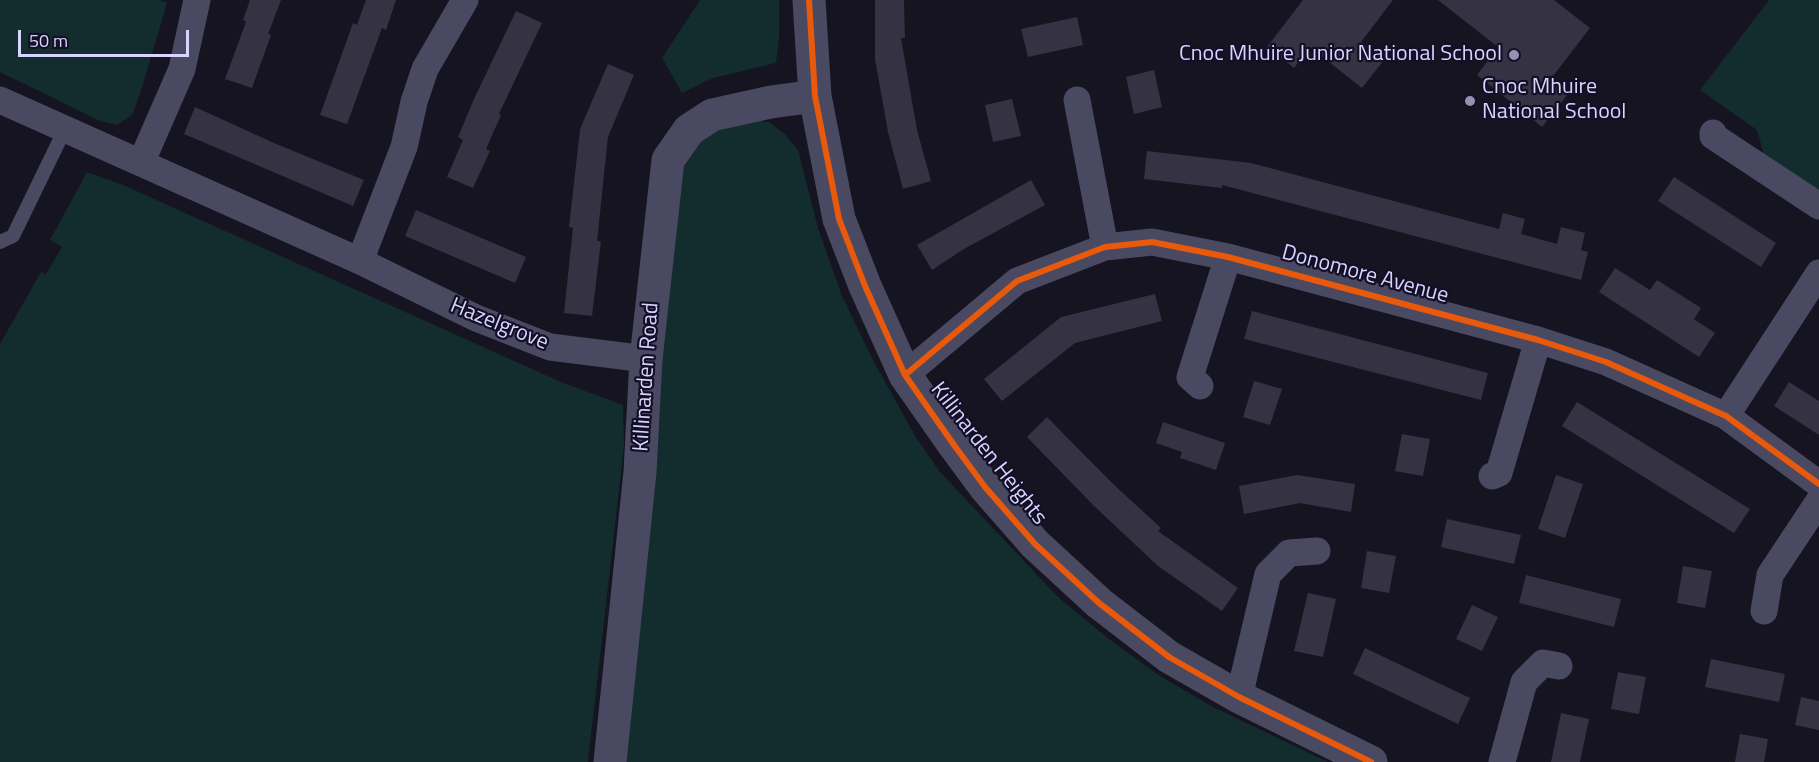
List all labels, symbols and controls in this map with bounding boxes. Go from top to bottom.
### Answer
scale bar [21,18,192,56]
text: 50 m [29,27,68,54]
place label: Cnoc Mhuire Junior National School [1179,42,1502,68]
marker: Cnoc Mhuire Junior National School [1507,48,1521,62]
place label: Cnoc Mhuire National School [1482,75,1626,126]
marker: Cnoc Mhuire National School [1463,94,1477,108]
street label: Donomore Avenue [1279,240,1451,310]
street label: Hazelgrove [446,293,552,357]
street label: Killinarden Road [629,302,665,452]
street label: Killinarden Heights [924,377,1052,531]

